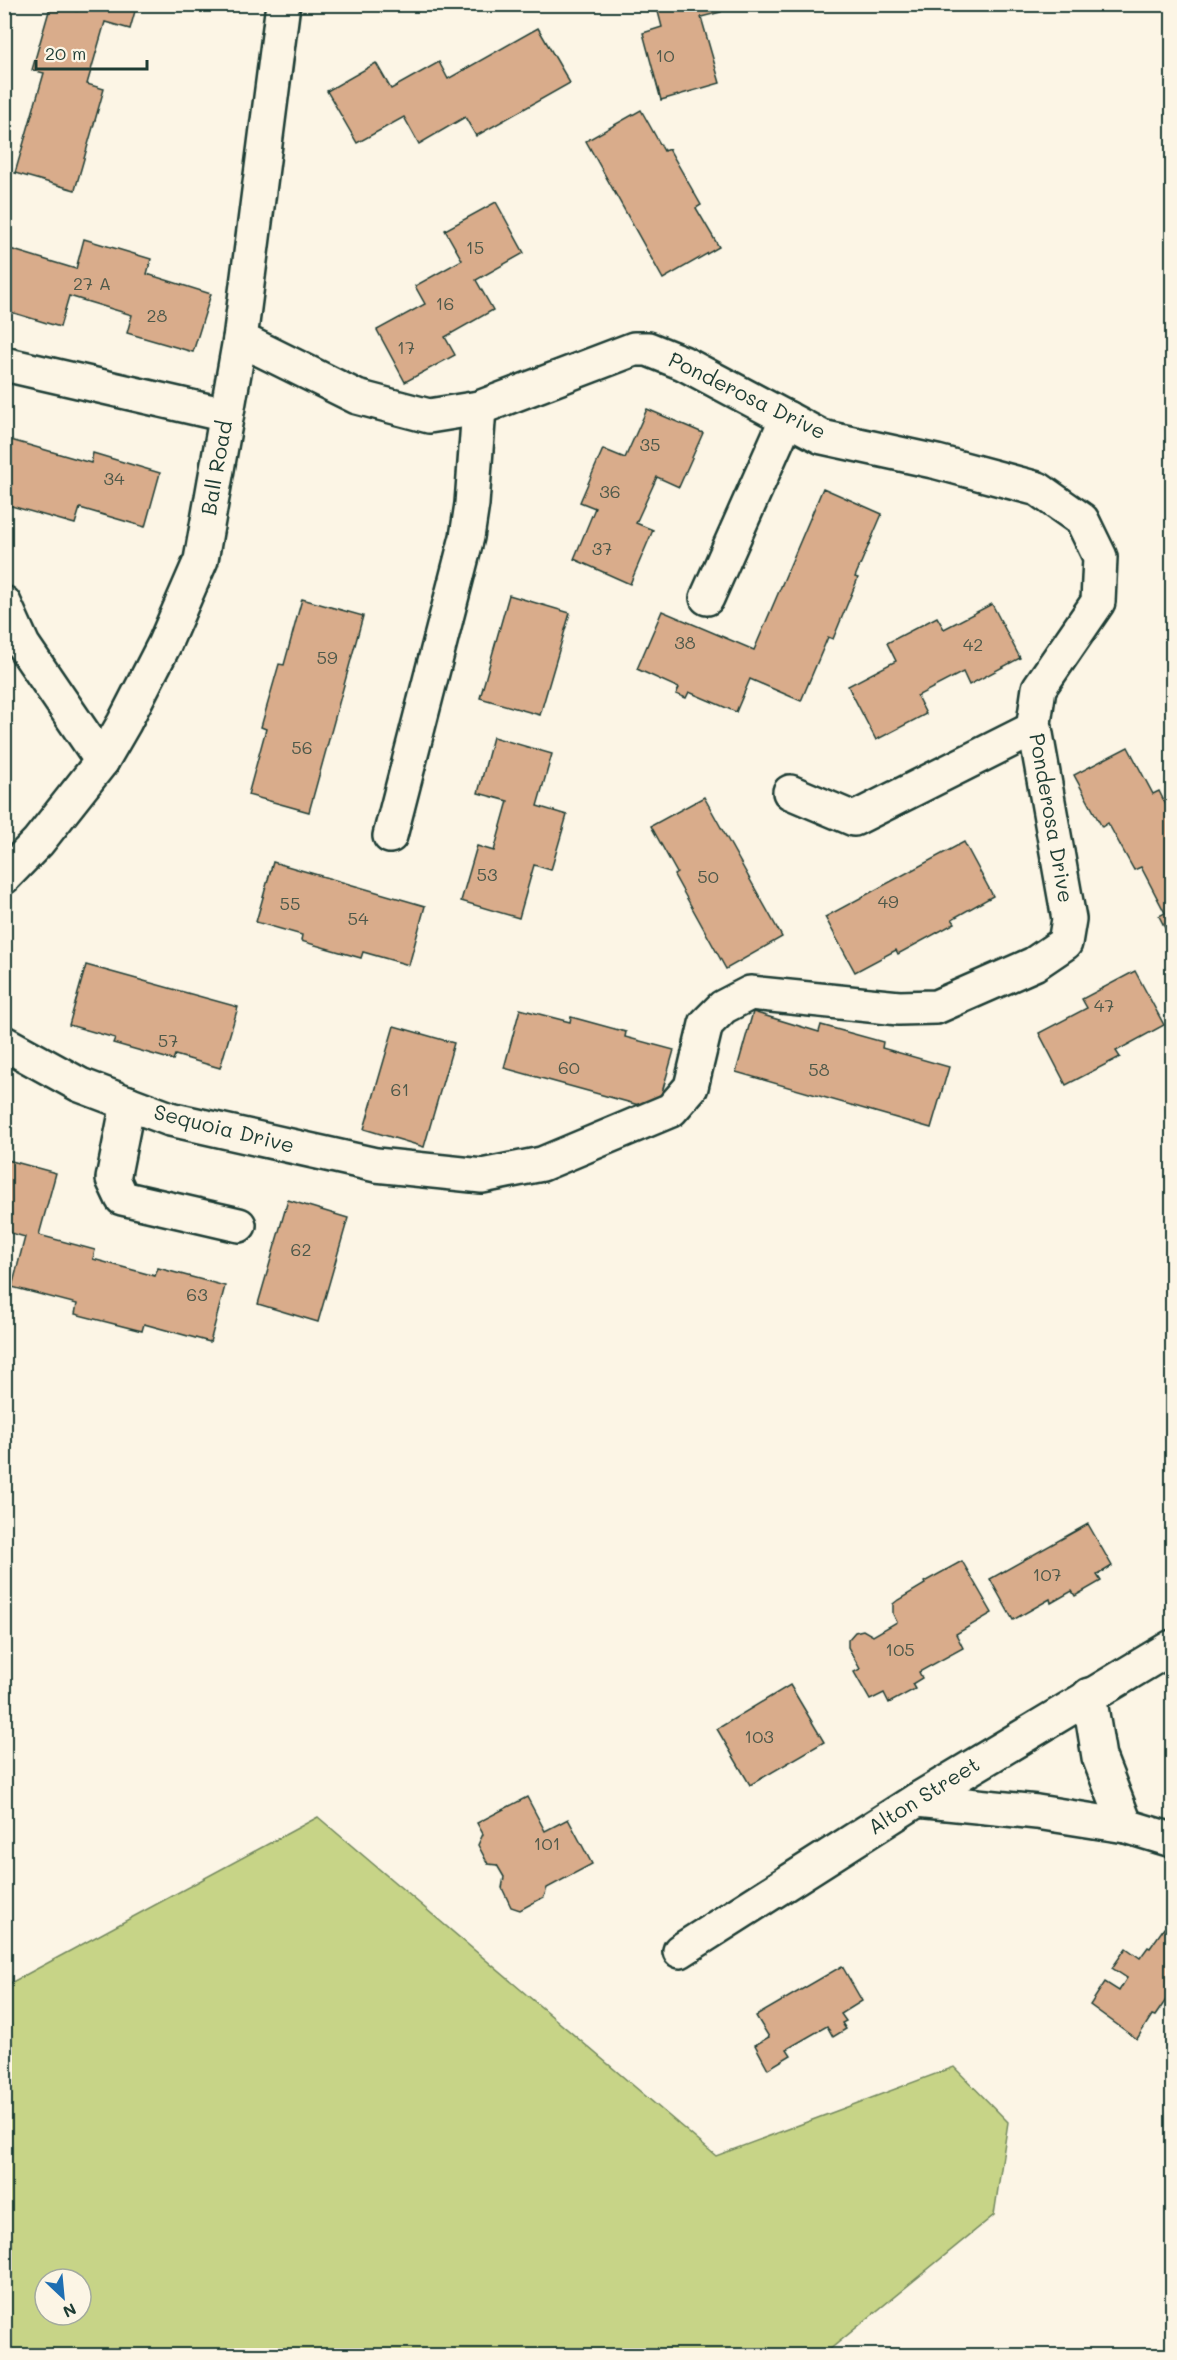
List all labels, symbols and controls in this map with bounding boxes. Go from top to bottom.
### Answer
scale bar [36,33,147,71]
text: 20 m [45,41,86,65]
house number: 10 [655,43,675,67]
house number: 15 [466,235,484,259]
house number: 27 A [73,271,111,295]
house number: 16 [436,291,454,315]
house number: 28 [147,303,168,327]
house number: 17 [397,335,415,359]
street label: Ponderosa Drive [665,345,831,444]
street label: Ball Road [194,418,237,517]
house number: 35 [639,432,661,456]
house number: 34 [103,466,125,490]
house number: 36 [599,479,621,503]
house number: 37 [592,536,612,560]
house number: 38 [674,630,696,654]
house number: 42 [963,632,983,656]
house number: 59 [316,645,338,669]
street label: Ponderosa Drive [1024,731,1081,905]
house number: 56 [291,735,313,759]
house number: 53 [476,862,498,886]
house number: 50 [697,864,719,888]
house number: 49 [877,889,899,913]
house number: 55 [280,891,301,915]
house number: 54 [347,906,369,930]
house number: 47 [1094,993,1114,1017]
house number: 57 [158,1028,178,1052]
house number: 60 [558,1055,580,1079]
house number: 58 [808,1057,830,1081]
house number: 61 [391,1077,409,1101]
street label: Sequoia Drive [151,1097,297,1158]
house number: 62 [291,1237,311,1261]
house number: 63 [186,1282,208,1306]
house number: 107 [1032,1562,1062,1586]
house number: 105 [885,1637,915,1661]
house number: 103 [744,1724,774,1748]
street label: Alton Street [862,1750,984,1840]
house number: 101 [533,1831,561,1855]
north arrow [33,2267,93,2327]
text: N [60,2299,80,2323]

